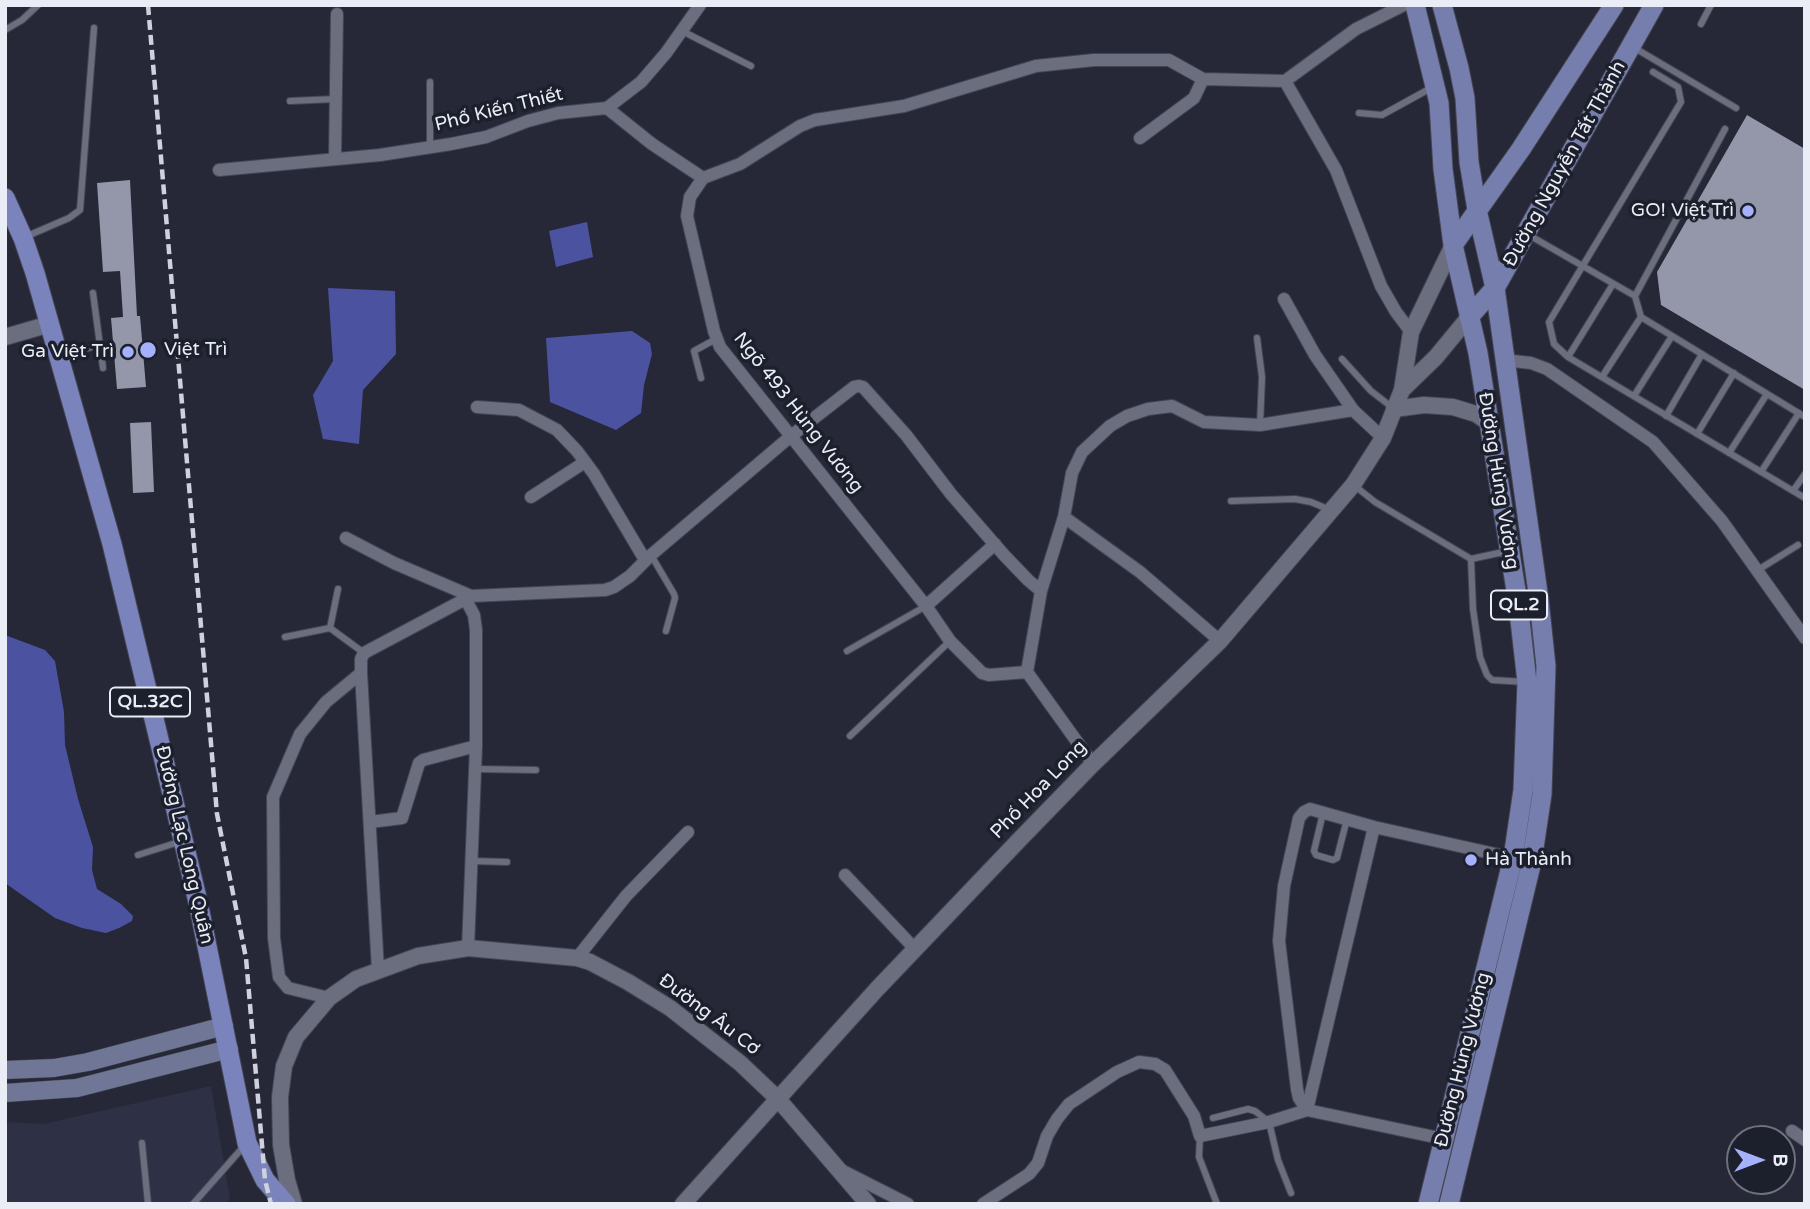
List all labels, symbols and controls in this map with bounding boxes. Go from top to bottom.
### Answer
street label: Đường Nguyễn Tất Thành [1499,57,1631,271]
street label: Phố Kiến Thiết [433,83,565,137]
place label: GO! Việt Trì [1631,200,1734,222]
marker: GO! Việt Trì [1740,203,1756,219]
street label: Ngõ 493 Hùng Vương [728,328,868,498]
place label: Việt Trì [164,339,227,361]
marker: Việt Trì [138,340,158,360]
place label: Ga Việt Trì [21,341,114,363]
marker: Ga Việt Trì [120,344,136,360]
street label: Đường Hùng Vương [1473,391,1523,571]
road number: QL.2 [1491,590,1547,620]
road number: QL.32C [110,688,190,716]
street label: Phố Hoa Long [986,736,1092,844]
street label: Đường Lạc Long Quân [150,744,218,946]
place label: Hà Thành [1485,849,1572,871]
marker: Hà Thành [1463,852,1479,868]
street label: Đường Âu Cơ [654,970,764,1060]
street label: Đường Hùng Vương [1430,970,1496,1150]
north arrow [1726,1125,1796,1195]
text: B [1769,1153,1791,1167]

